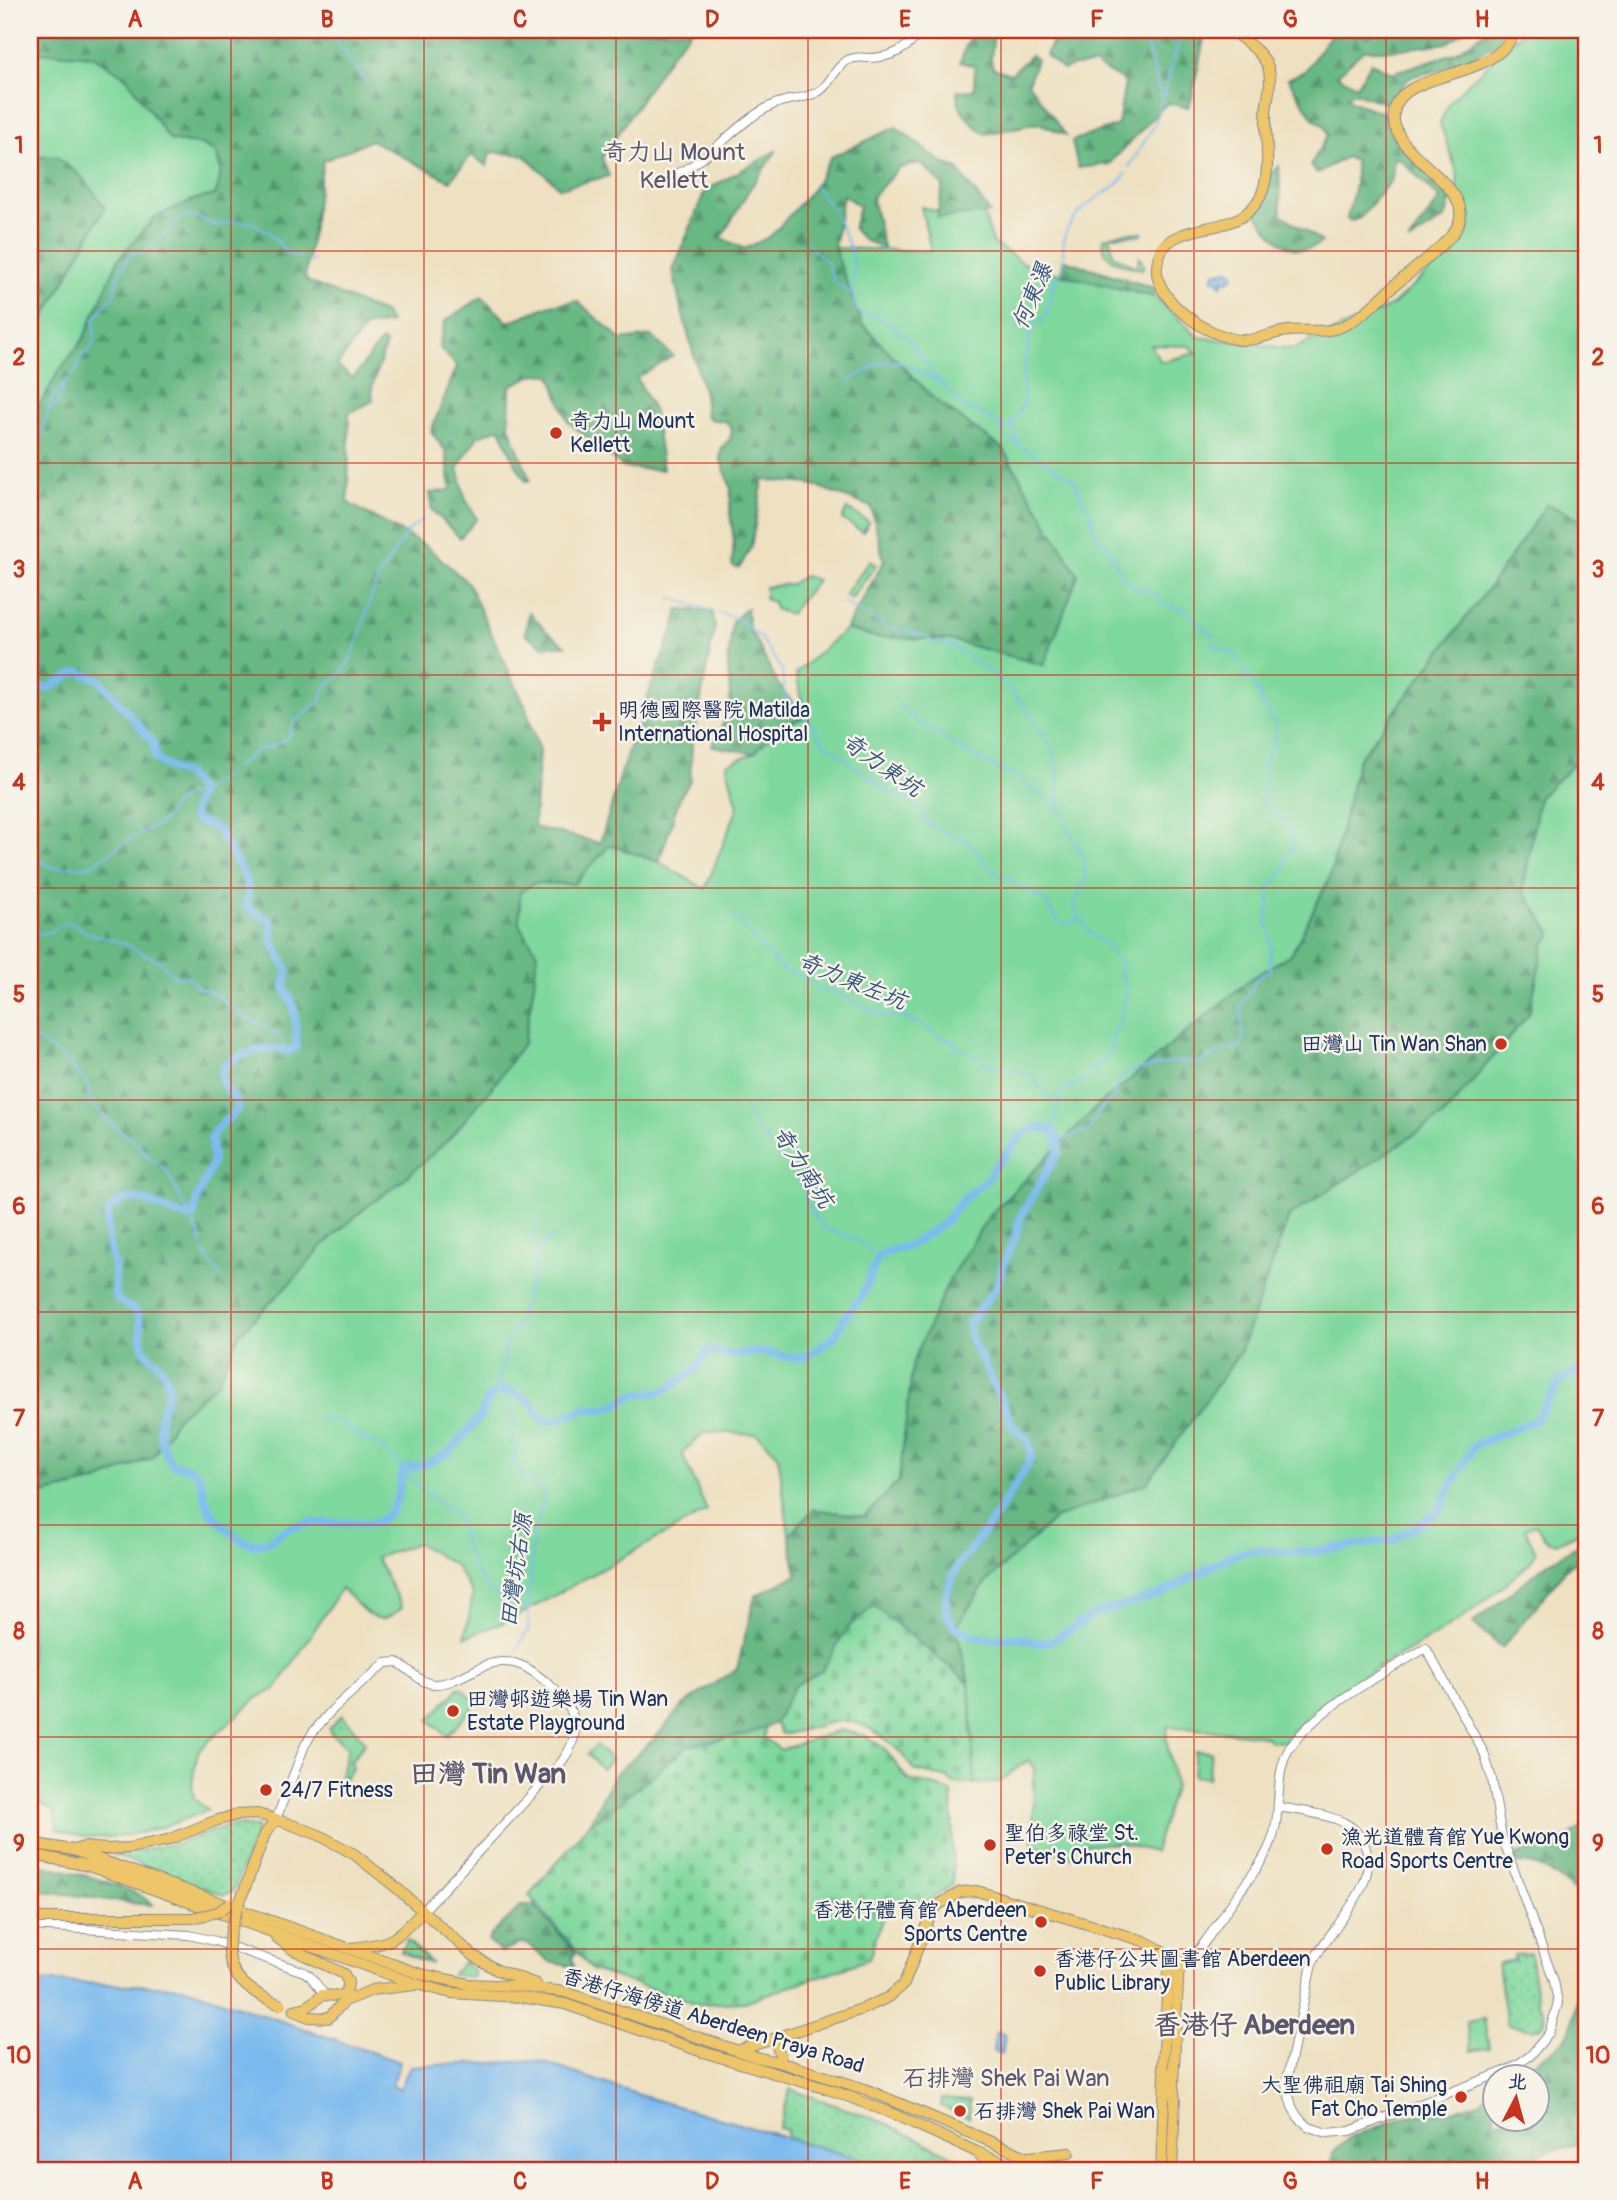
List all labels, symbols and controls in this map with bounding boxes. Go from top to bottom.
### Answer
text: A [128,5,143,34]
text: B [320,5,334,34]
text: C [513,5,527,34]
text: D [705,5,719,34]
text: E [899,5,911,34]
text: F [1090,5,1104,34]
text: G [1282,5,1298,34]
text: H [1475,5,1489,34]
text: 1 [15,131,24,160]
text: 1 [1594,131,1603,160]
district label: 奇力山 Mount Kellett [603,138,746,195]
water label: 何東瀑 [1005,258,1059,333]
text: 2 [13,343,26,372]
text: 2 [1592,343,1605,372]
place label: 奇力山 Mount Kellett [570,408,695,459]
marker: 奇力山 Mount Kellett [548,425,564,441]
text: 3 [13,555,25,584]
text: 3 [1592,555,1604,584]
place label: 明德國際醫院 Matilda International Hospital [618,697,810,748]
marker: 明德國際醫院 Matilda International Hospital [592,712,612,732]
water label: 奇力東坑 [836,727,930,805]
text: 4 [12,768,26,797]
text: 4 [1591,768,1605,797]
water label: 奇力東左坑 [793,946,914,1017]
text: 5 [13,980,25,1009]
text: 5 [1592,980,1604,1009]
place label: 田灣山 Tin Wan Shan [1301,1031,1487,1058]
marker: 田灣山 Tin Wan Shan [1493,1036,1509,1052]
water label: 奇力南坑 [766,1121,842,1216]
text: 6 [12,1192,26,1221]
text: 6 [1591,1192,1605,1221]
text: 7 [13,1404,26,1433]
text: 7 [1592,1404,1605,1433]
water label: 田灣坑右源 [494,1508,539,1629]
text: 8 [13,1617,25,1646]
text: 8 [1592,1617,1604,1646]
place label: 田灣邨遊樂場 Tin Wan Estate Playground [467,1686,668,1737]
marker: 田灣邨遊樂場 Tin Wan Estate Playground [445,1703,461,1719]
district label: 田灣 Tin Wan [410,1757,566,1792]
place label: 24/7 Fitness [280,1777,394,1804]
marker: 24/7 Fitness [258,1782,274,1798]
place label: 聖伯多祿堂 St. Peter's Church [1004,1820,1139,1871]
place label: 漁光道體育館 Yue Kwong Road Sports Centre [1341,1824,1569,1875]
text: 9 [13,1829,25,1858]
text: 9 [1592,1829,1604,1858]
marker: 聖伯多祿堂 St. Peter's Church [982,1837,998,1853]
marker: 漁光道體育館 Yue Kwong Road Sports Centre [1319,1841,1335,1857]
place label: 香港仔體育館 Aberdeen Sports Centre [812,1897,1028,1948]
marker: 香港仔體育館 Aberdeen Sports Centre [1033,1914,1049,1930]
place label: 香港仔公共圖書館 Aberdeen Public Library [1054,1946,1311,1997]
street label: 香港仔海傍道 Aberdeen Praya Road [559,1962,867,2080]
marker: 香港仔公共圖書館 Aberdeen Public Library [1032,1963,1048,1979]
district label: 香港仔 Aberdeen [1153,2008,1355,2043]
text: 10 [7,2041,31,2070]
text: 10 [1586,2041,1610,2070]
district label: 石排灣 Shek Pai Wan [903,2064,1109,2093]
north arrow [1480,2064,1550,2134]
text: 北 [1507,2069,1528,2095]
place label: 大聖佛祖廟 Tai Shing Fat Cho Temple [1261,2072,1448,2123]
marker: 大聖佛祖廟 Tai Shing Fat Cho Temple [1453,2089,1469,2105]
place label: 石排灣 Shek Pai Wan [974,2098,1155,2125]
marker: 石排灣 Shek Pai Wan [952,2103,968,2119]
text: A [128,2167,143,2196]
text: B [320,2167,334,2196]
text: C [513,2167,527,2196]
text: D [705,2167,719,2196]
text: E [899,2167,911,2196]
text: F [1090,2167,1104,2196]
text: G [1282,2167,1298,2196]
text: H [1475,2167,1489,2196]

